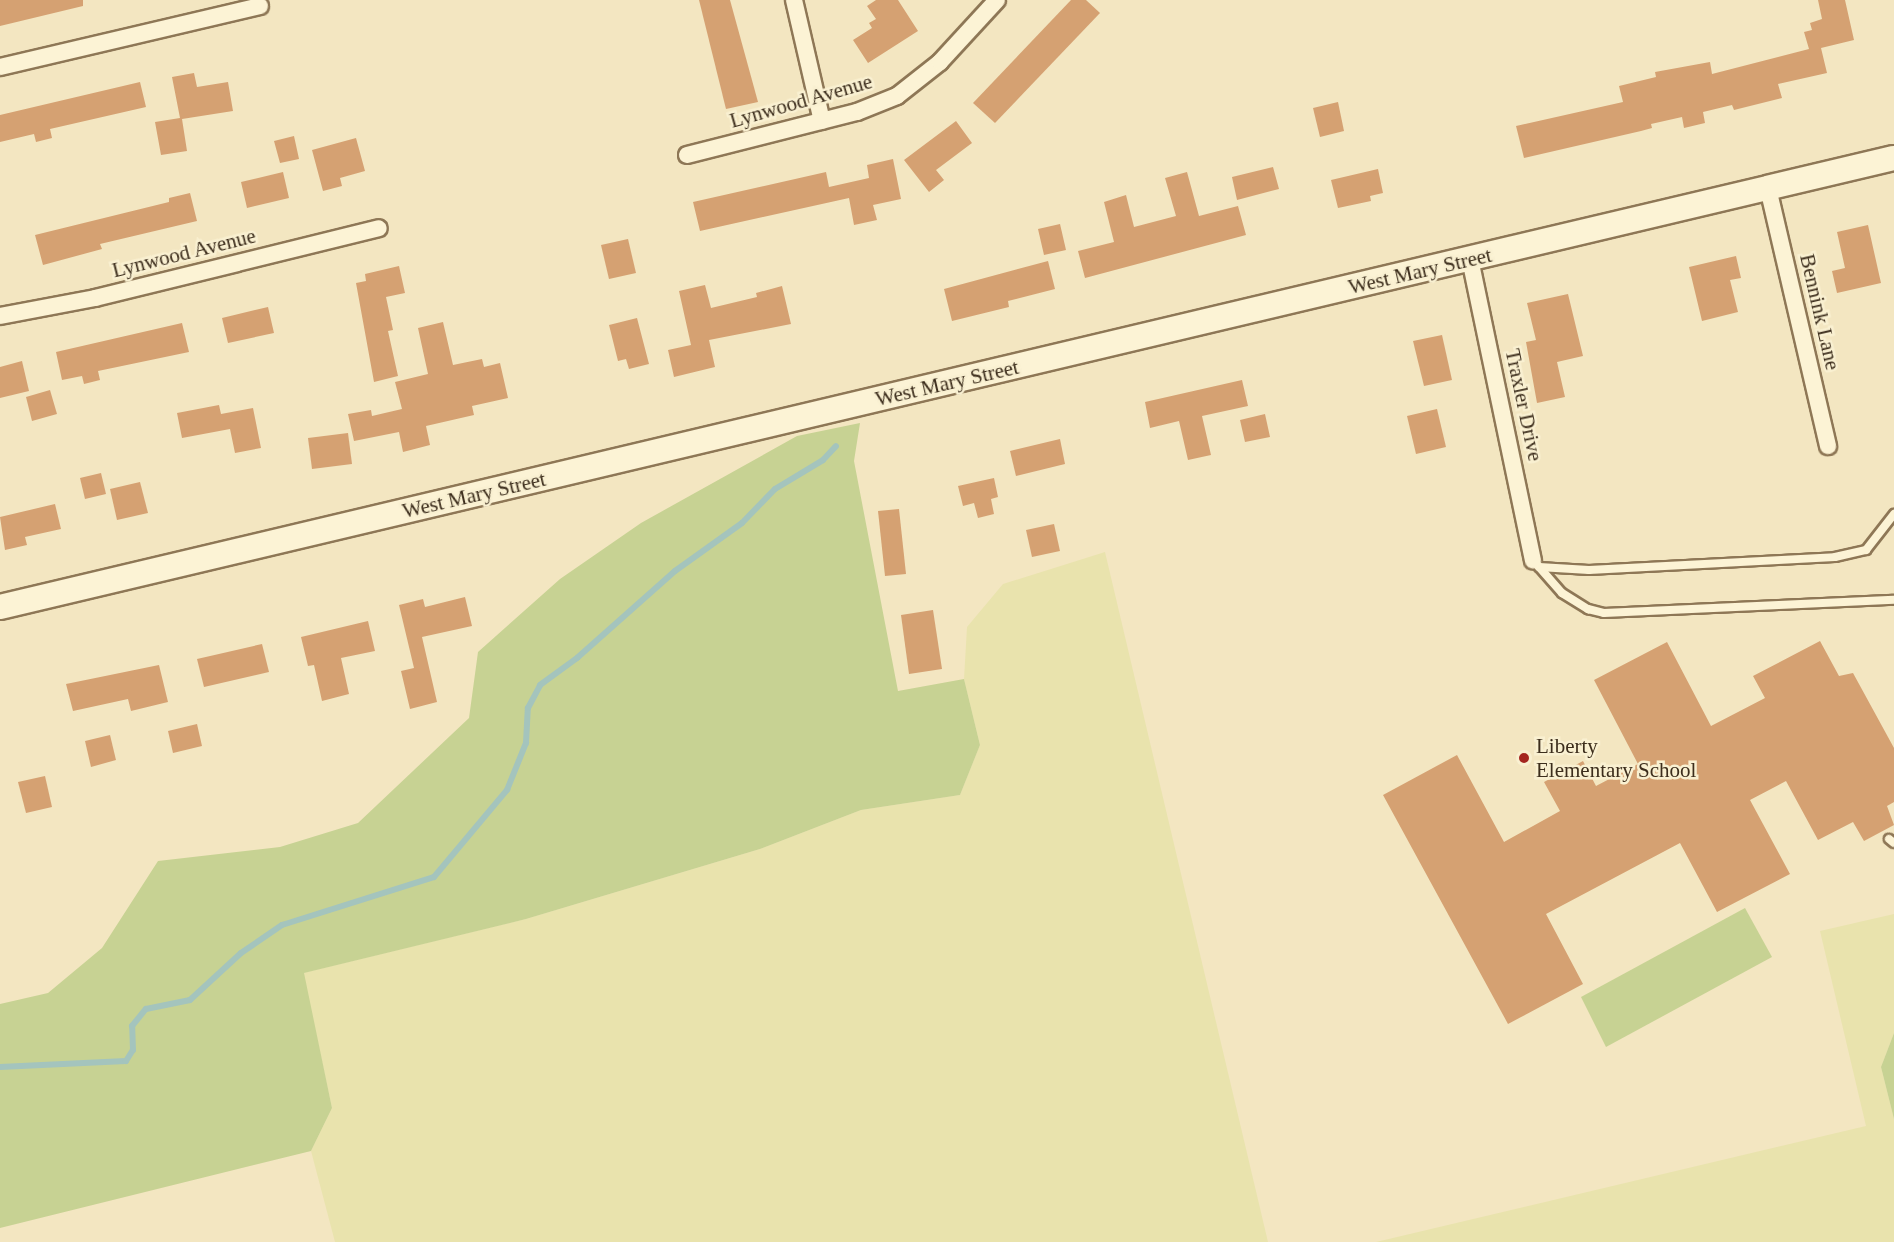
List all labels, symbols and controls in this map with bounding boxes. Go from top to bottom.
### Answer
street label: Lynwood Avenue [726,68,876,134]
street label: Lynwood Avenue [109,223,259,283]
street label: West Mary Street [1346,242,1494,300]
street label: Bennink Lane [1794,251,1846,373]
street label: Traxler Drive [1500,347,1548,463]
street label: West Mary Street [873,354,1021,412]
street label: West Mary Street [400,466,548,524]
place label: Liberty Elementary School [1536,733,1696,783]
marker: Liberty Elementary School [1517,751,1531,765]

